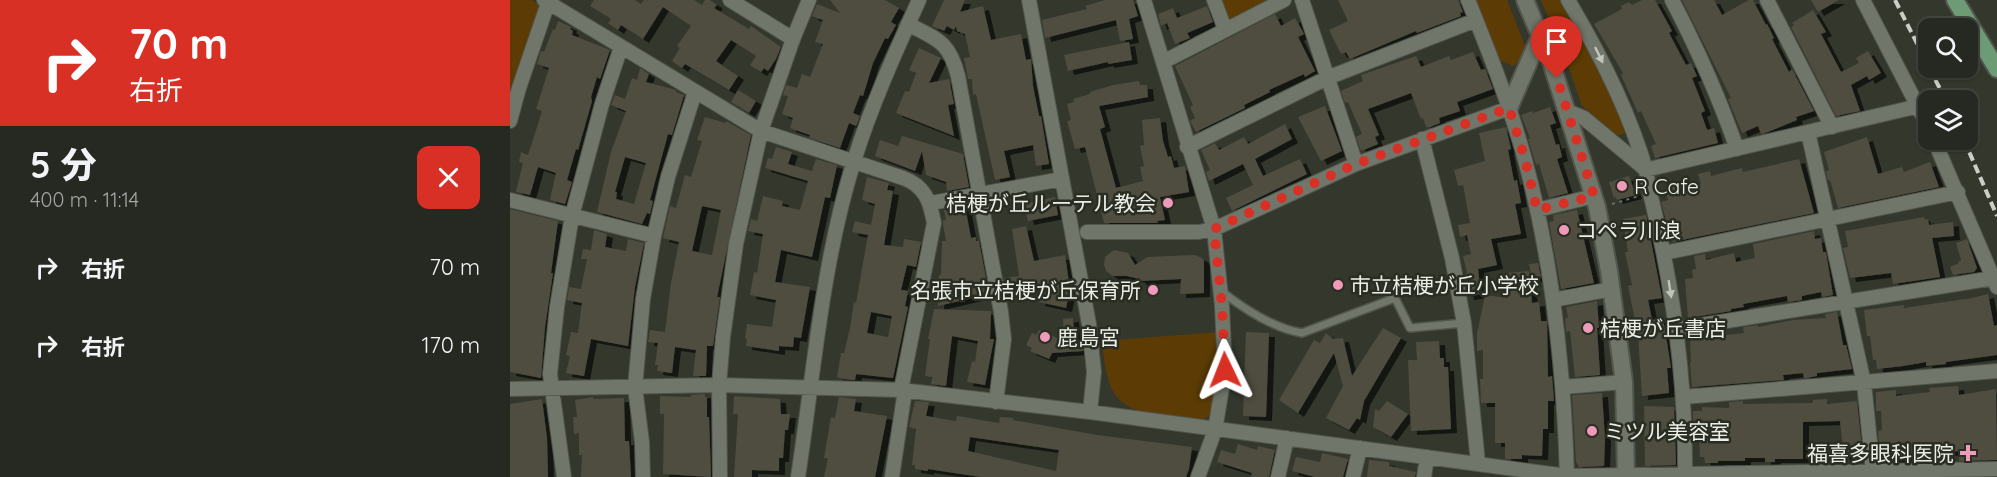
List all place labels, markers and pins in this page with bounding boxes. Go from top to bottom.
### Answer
pin [1531,16,1582,78]
place label: R Cafe [1634,173,1699,199]
marker: R Cafe [1615,179,1629,193]
place label: 桔梗が丘ルーテル教会 [946,190,1156,216]
marker: 桔梗が丘ルーテル教会 [1161,196,1175,210]
place label: コペラ川浪 [1576,217,1681,243]
marker: コペラ川浪 [1557,223,1571,237]
place label: 市立桔梗が丘小学校 [1350,272,1539,298]
place label: 名張市立桔梗が丘保育所 [910,277,1141,303]
marker: 市立桔梗が丘小学校 [1331,278,1345,292]
marker: 名張市立桔梗が丘保育所 [1146,283,1160,297]
place label: 桔梗が丘書店 [1600,315,1726,341]
marker: 桔梗が丘書店 [1581,321,1595,335]
place label: 鹿島宮 [1057,324,1120,350]
marker: 鹿島宮 [1038,330,1052,344]
place label: ミツル美容室 [1604,418,1730,444]
marker: ミツル美容室 [1585,424,1599,438]
place label: 福喜多眼科医院 [1807,440,1954,466]
marker: 福喜多眼科医院 [1959,444,1977,462]

